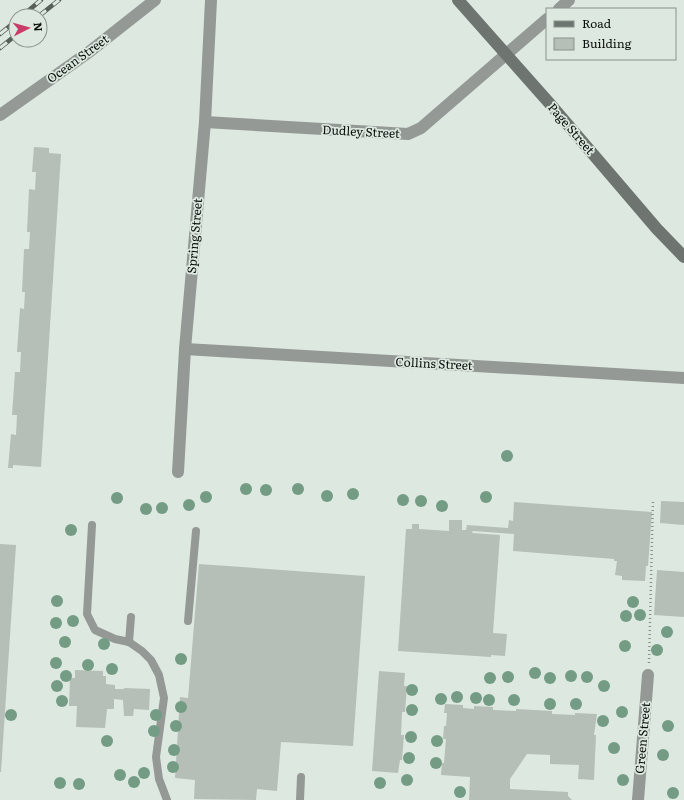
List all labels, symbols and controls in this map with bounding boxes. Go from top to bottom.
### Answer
north arrow [8,8,48,48]
legend [546,8,676,60]
text: Road [582,14,612,32]
text: N [31,21,47,32]
street label: Ocean Street [43,30,112,87]
text: Building [582,34,632,52]
street label: Page Street [544,99,599,158]
street label: Dudley Street [322,120,400,142]
street label: Spring Street [182,197,206,274]
street label: Collins Street [395,352,473,374]
street label: Green Street [630,701,654,774]

